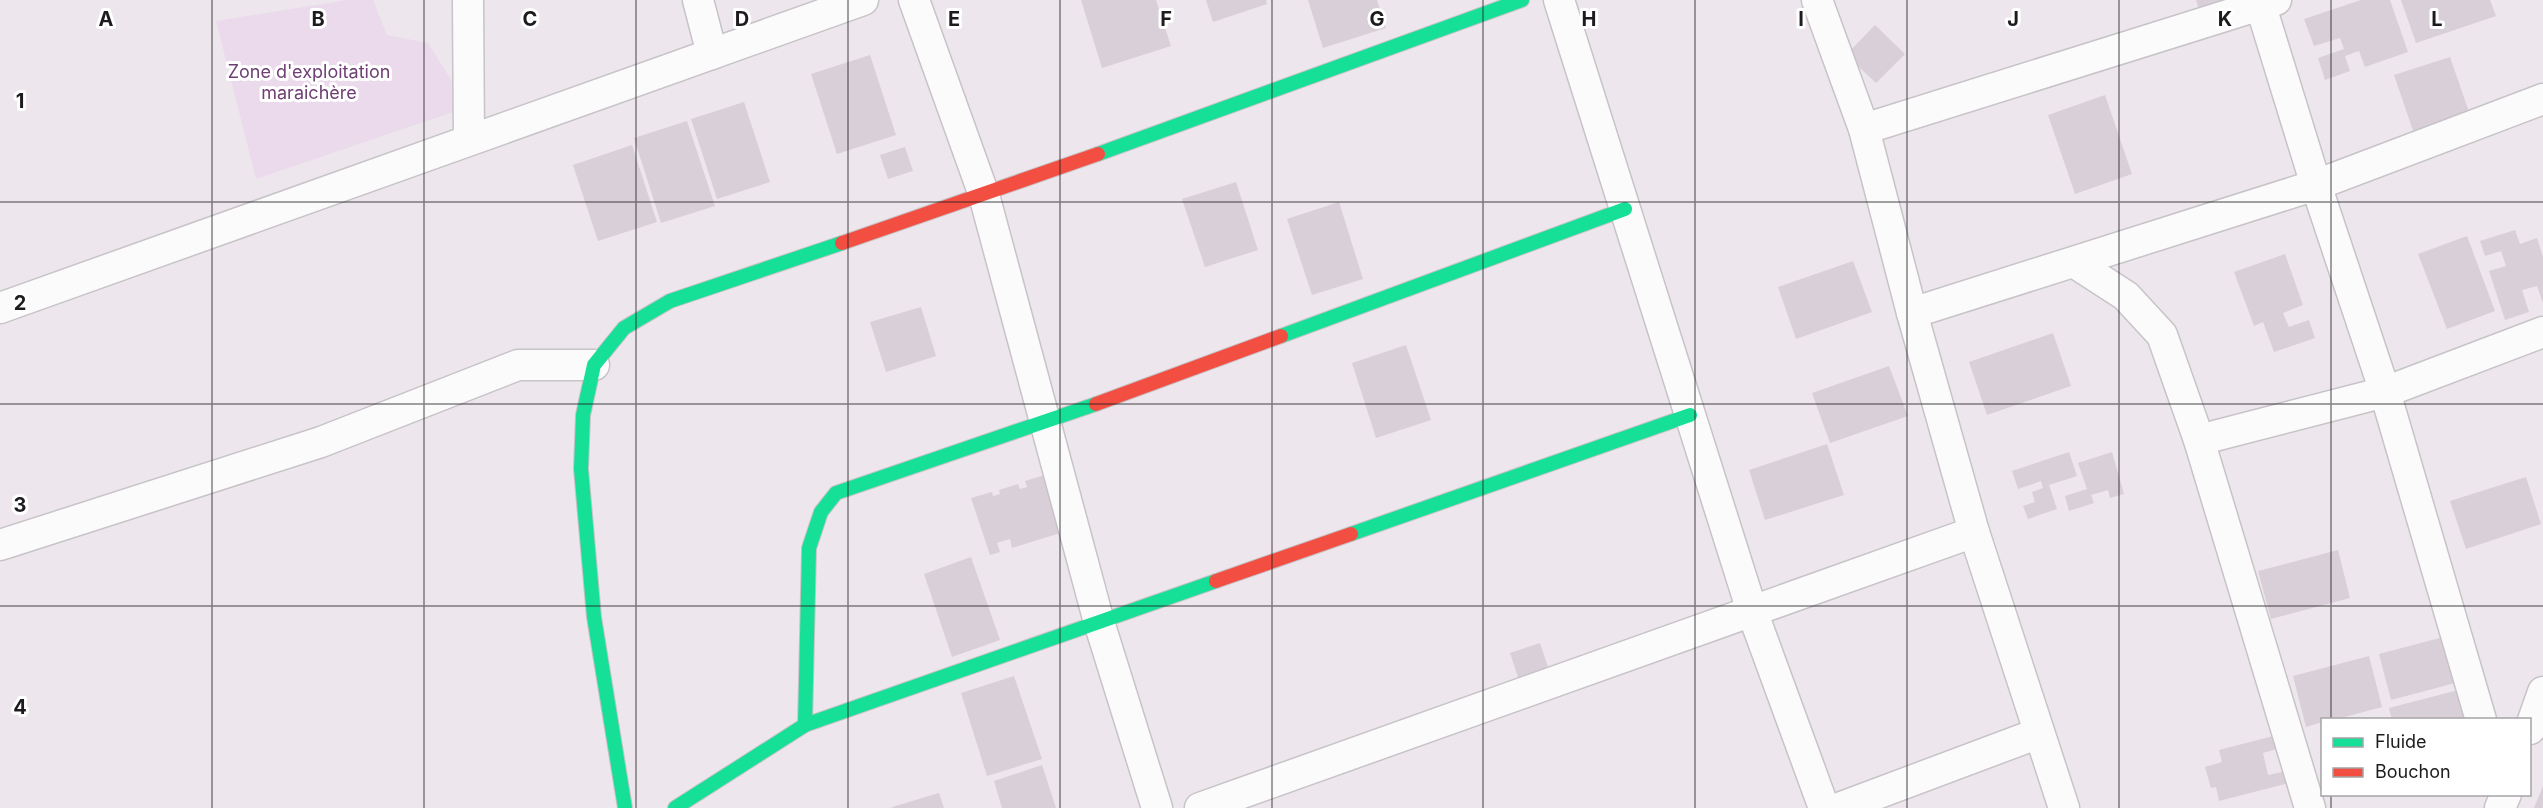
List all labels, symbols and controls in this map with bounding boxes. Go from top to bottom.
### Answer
text: A [99,7,114,31]
text: B [311,7,325,31]
text: C [523,7,537,31]
text: D [735,7,749,31]
text: E [948,7,960,31]
text: F [1160,7,1172,31]
text: G [1369,7,1385,31]
text: H [1582,7,1596,31]
text: I [1798,7,1804,31]
text: J [2007,7,2019,31]
text: K [2218,7,2232,31]
text: L [2431,7,2443,31]
park label: Zone d'exploitation maraichère [228,61,390,103]
text: 1 [16,89,24,113]
text: 2 [14,291,26,315]
text: 3 [14,493,26,517]
text: 4 [13,695,27,719]
legend [2321,718,2531,796]
text: Fluide [2375,731,2427,752]
text: Bouchon [2375,761,2451,782]

